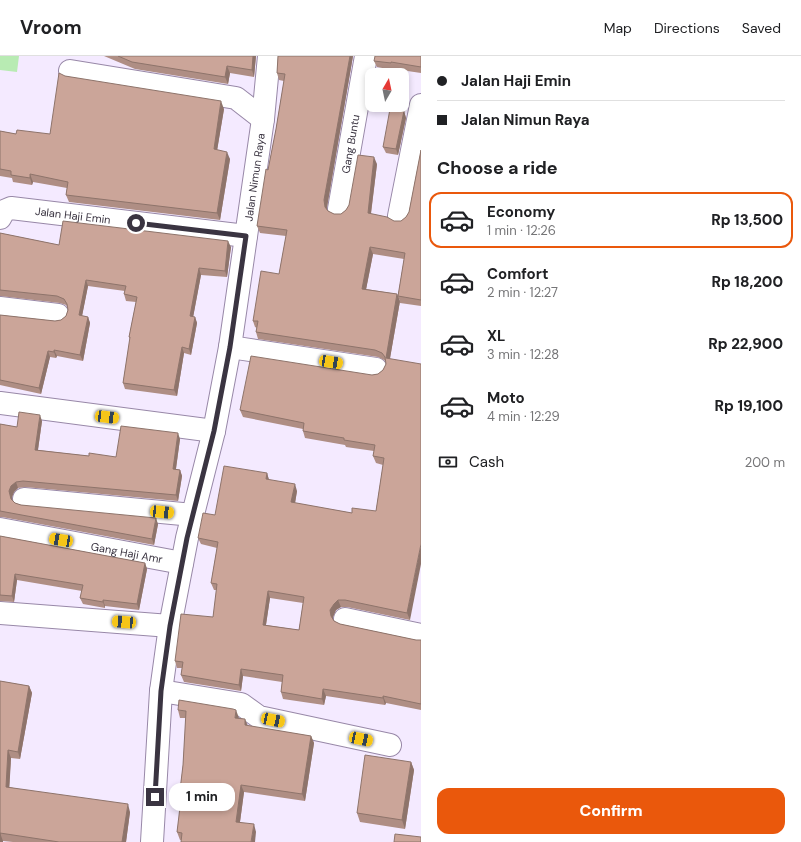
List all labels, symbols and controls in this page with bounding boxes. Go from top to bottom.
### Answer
text: Vroom [20,15,82,40]
text: Map [604,19,632,37]
text: Directions [654,19,720,37]
text: Saved [742,19,781,37]
north arrow [365,68,409,112]
map controls [365,68,409,112]
text: Jalan Haji Emin [461,71,571,91]
text: Jalan Nimun Raya [461,110,590,130]
street label: Gang Buntu [338,113,363,175]
street label: Jalan Nimun Raya [241,132,268,222]
text: Choose a ride [437,156,558,180]
icon: car [439,202,475,238]
text: Economy [487,202,555,222]
street label: Jalan Haji Emin [34,204,111,227]
text: Rp 13,500 [711,210,783,230]
route start [127,214,145,232]
text: 1 min · 12:26 [487,222,556,239]
icon: car [439,264,475,300]
text: Comfort [487,264,548,284]
text: Rp 18,200 [712,272,783,292]
text: 2 min · 12:27 [487,284,558,301]
icon: car [439,326,475,362]
text: XL [487,326,505,346]
text: Rp 22,900 [708,334,783,354]
text: 3 min · 12:28 [487,346,559,363]
car [318,354,344,370]
icon: car [439,388,475,424]
text: Moto [487,388,525,408]
text: Rp 19,100 [715,396,783,416]
text: 4 min · 12:29 [487,408,560,425]
car [94,410,120,424]
icon: cash [437,451,459,473]
text: Cash [469,452,504,472]
text: 200 m [745,454,785,471]
car [149,505,175,519]
car [48,532,74,548]
street label: Gang Haji Amr [90,539,164,566]
car [112,615,136,629]
car [260,712,286,728]
car [348,731,374,747]
callout: 1 min [169,783,235,811]
route end [146,788,164,806]
text: 1 min [186,788,218,805]
button: Confirm [437,788,785,834]

